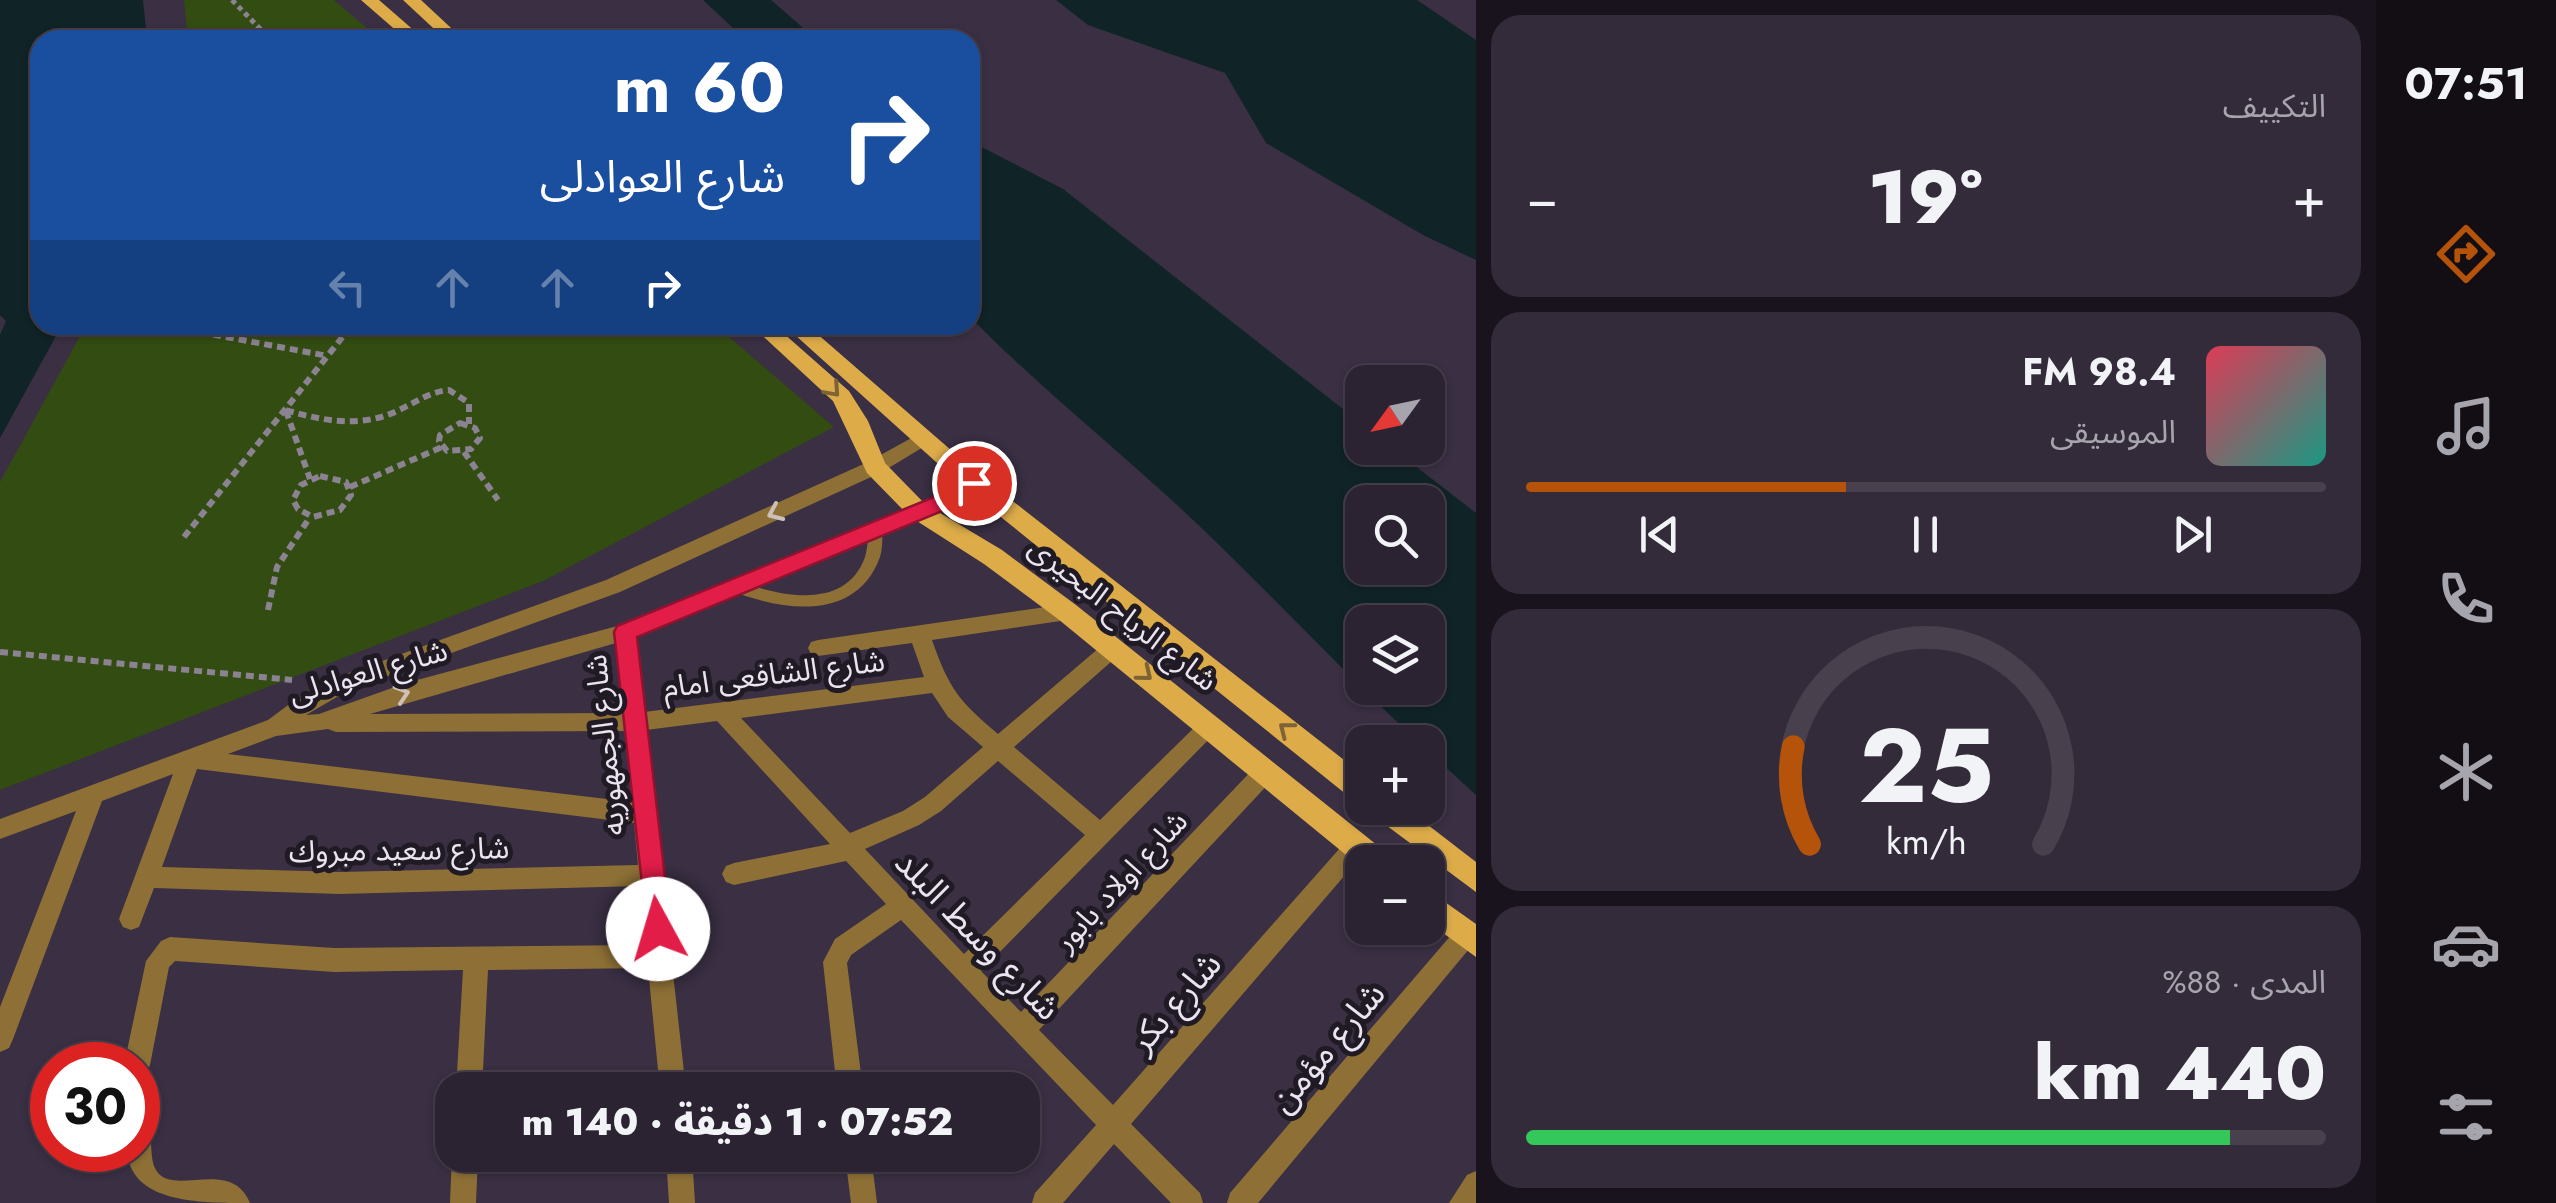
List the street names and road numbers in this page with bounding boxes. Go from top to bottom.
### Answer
street label: شارع الرياح البحيرى [1019,526,1227,702]
street label: شارع العوادلى [283,628,453,716]
street label: شارع الشافعى امام [661,639,887,709]
street label: شارع الجمهوريه [574,652,636,838]
street label: شارع اولاد بابور [1043,801,1198,962]
street label: شارع سعيد مبروك [288,826,510,874]
street label: شارع وسط البلد [883,839,1072,1032]
street label: شارع بكر [1116,940,1234,1065]
street label: شارع مؤمن [1257,971,1398,1124]

